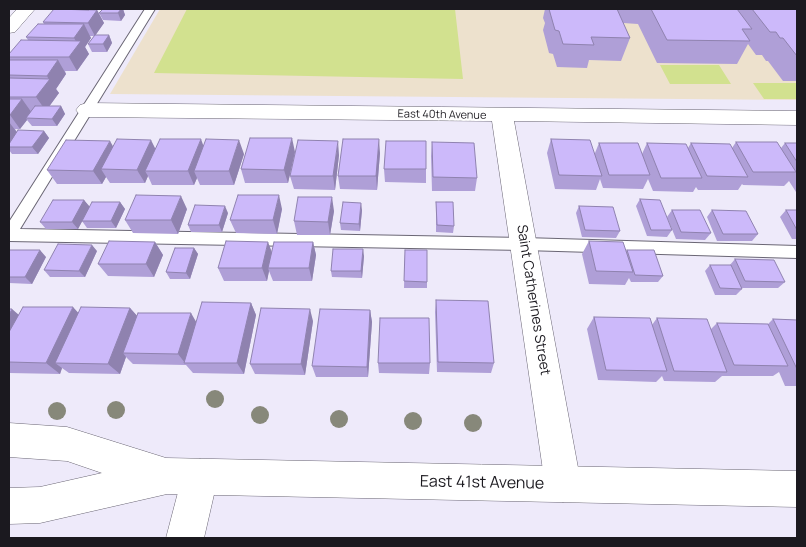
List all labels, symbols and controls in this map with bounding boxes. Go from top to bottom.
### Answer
street label: East 40th Avenue [398,108,486,122]
street label: Saint Catherines Street [513,223,553,377]
street label: East 41st Avenue [420,472,544,494]

